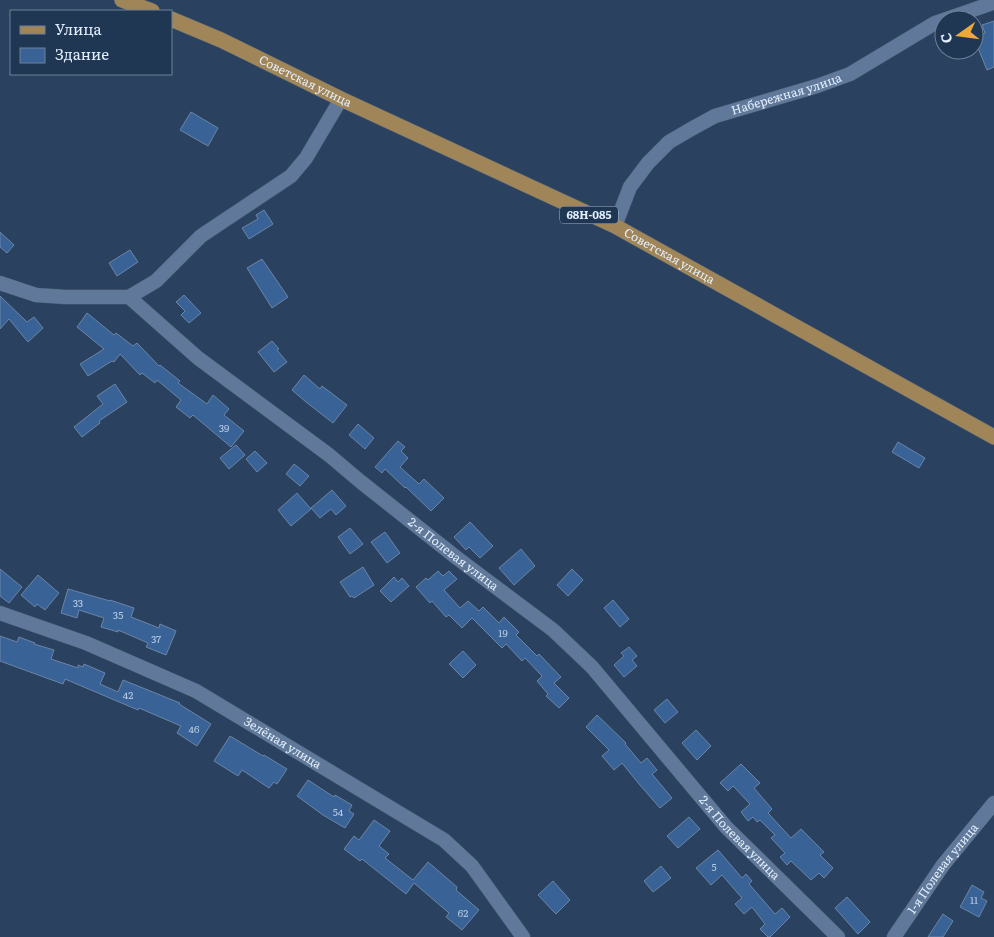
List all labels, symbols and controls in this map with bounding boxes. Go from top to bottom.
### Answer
legend [10,10,172,75]
north arrow [934,10,984,60]
text: Улица [55,17,103,40]
text: С [934,31,956,46]
text: Здание [55,42,109,65]
street label: Советская улица [256,50,355,111]
street label: Набережная улица [729,68,844,119]
road number: 68Н-085 [560,206,618,224]
street label: Советская улица [621,223,719,288]
house number: 39 [219,420,229,435]
street label: 2-я Полевая улица [404,513,503,595]
house number: 33 [73,595,83,610]
house number: 35 [113,607,123,622]
house number: 19 [498,625,508,640]
house number: 37 [151,631,161,646]
house number: 42 [123,687,133,702]
street label: Зелёная улица [241,712,326,773]
house number: 46 [189,721,200,736]
street label: 2-я Полевая улица [695,791,785,884]
house number: 54 [333,804,344,819]
street label: 1-я Полевая улица [902,818,982,917]
house number: 5 [711,859,717,874]
house number: 11 [970,892,978,907]
house number: 62 [458,905,468,920]

